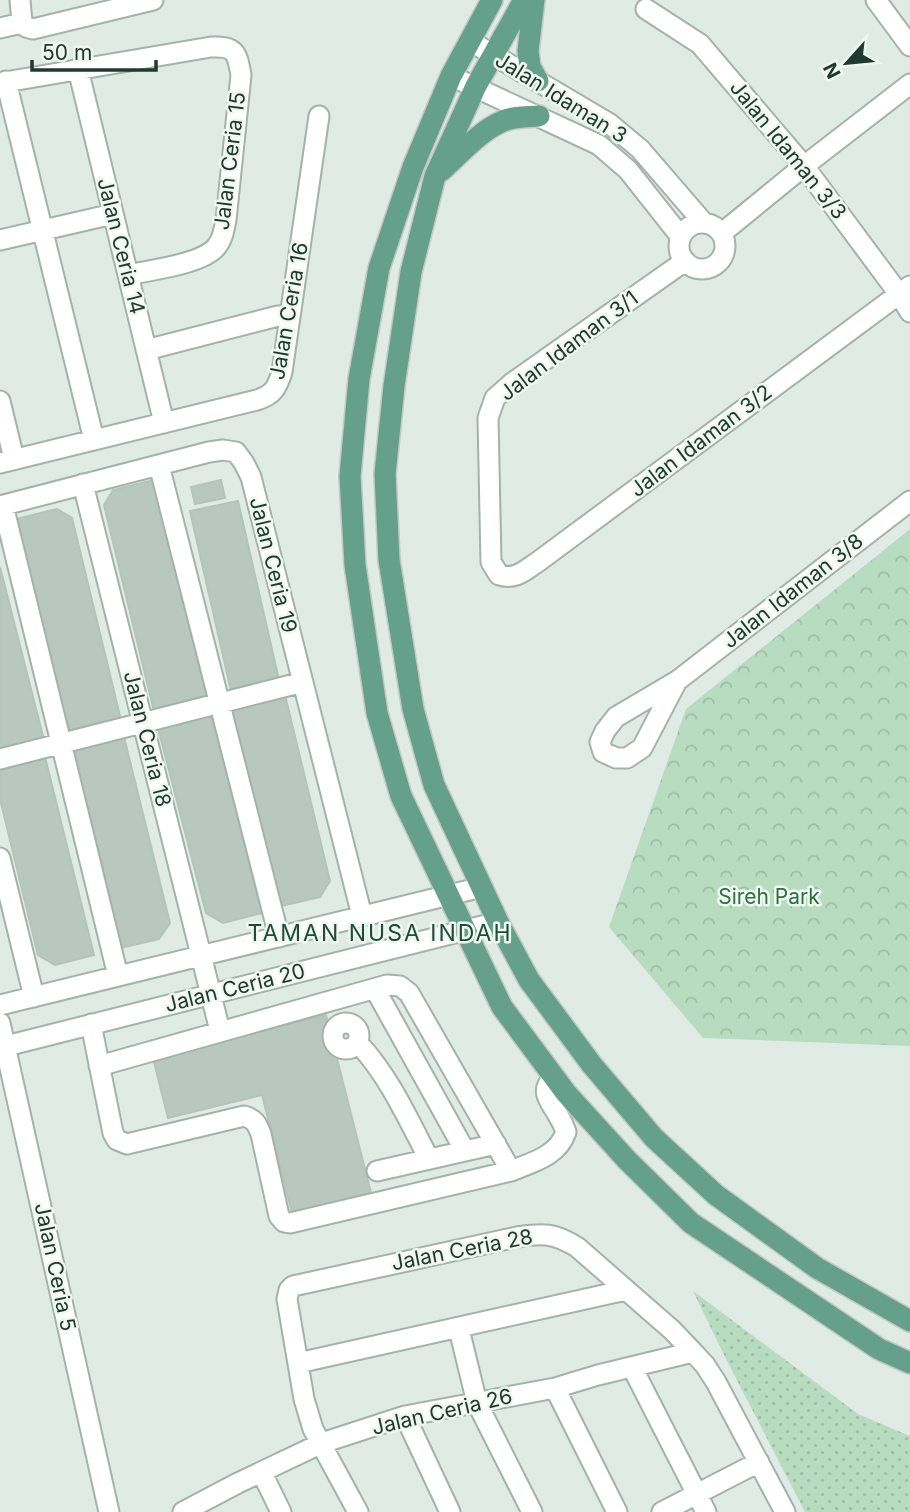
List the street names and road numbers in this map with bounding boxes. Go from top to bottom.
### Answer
street label: Jalan Idaman 3 [491,47,632,148]
street label: Jalan Idaman 3/3 [725,75,852,224]
street label: Jalan Ceria 15 [209,90,250,231]
street label: Jalan Ceria 14 [92,175,151,317]
street label: Jalan Ceria 16 [264,240,313,382]
street label: Jalan Idaman 3/1 [495,285,643,406]
street label: Jalan Idaman 3/2 [625,379,777,502]
street label: Jalan Ceria 19 [245,494,302,635]
street label: Jalan Idaman 3/8 [718,528,868,653]
street label: Jalan Ceria 18 [119,668,176,809]
street label: Jalan Ceria 20 [162,958,308,1017]
street label: Jalan Ceria 5 [30,1201,81,1333]
street label: Jalan Ceria 28 [389,1224,535,1275]
street label: Jalan Ceria 26 [369,1383,515,1440]

